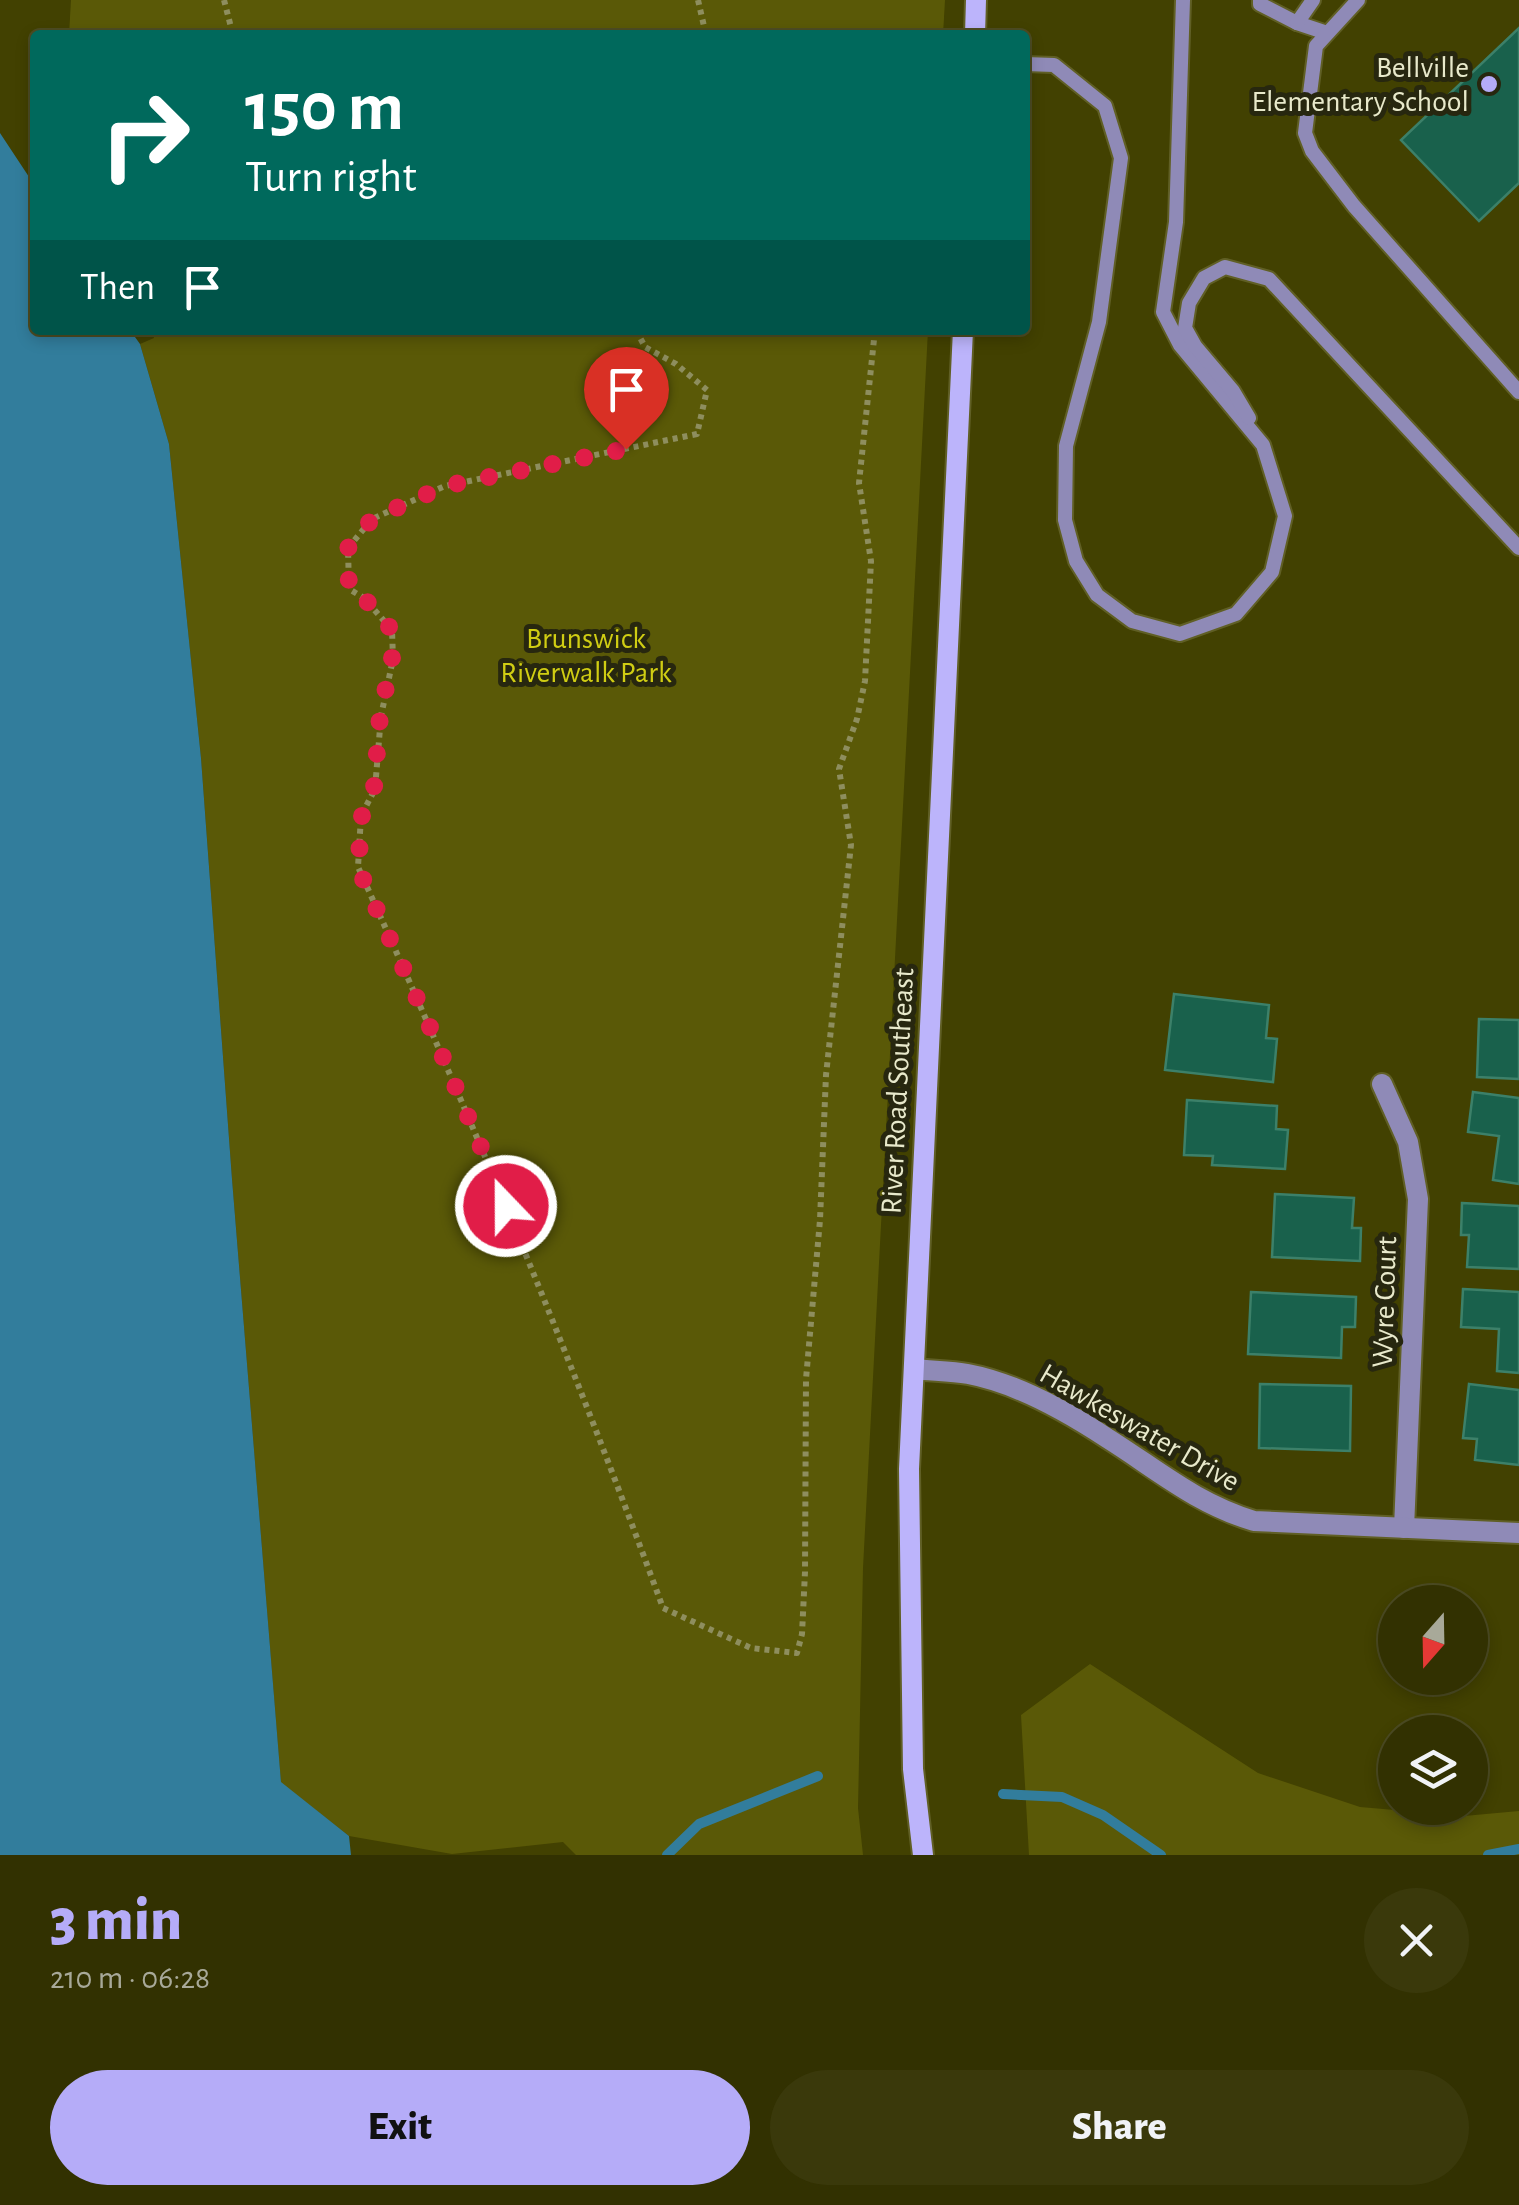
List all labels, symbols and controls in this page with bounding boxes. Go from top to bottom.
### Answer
place label: Bellville Elementary School [1252,53,1469,117]
icon: right [80,70,210,200]
text: 150 m [245,73,404,143]
marker: Bellville Elementary School [1478,73,1500,95]
text: Turn right [245,155,417,200]
icon: arrive [175,260,230,315]
text: Then [80,269,155,307]
pin [584,347,669,450]
icon: arrive [599,362,654,417]
park label: Brunswick Riverwalk Park [500,624,672,688]
street label: River Road Southeast [877,967,919,1215]
position arrow [454,1154,558,1258]
street label: Wyre Court [1368,1235,1402,1368]
street label: Hawkeswater Drive [1034,1359,1245,1497]
north arrow [1378,1585,1488,1695]
map controls [1378,1585,1488,1825]
button: layers [1378,1715,1488,1825]
button: close [1364,1888,1469,1993]
text: 3 min [50,1891,182,1951]
text: 210 m · 06:28 [50,1962,210,1994]
button: Exit [50,2070,750,2185]
button: Share [770,2070,1469,2185]

